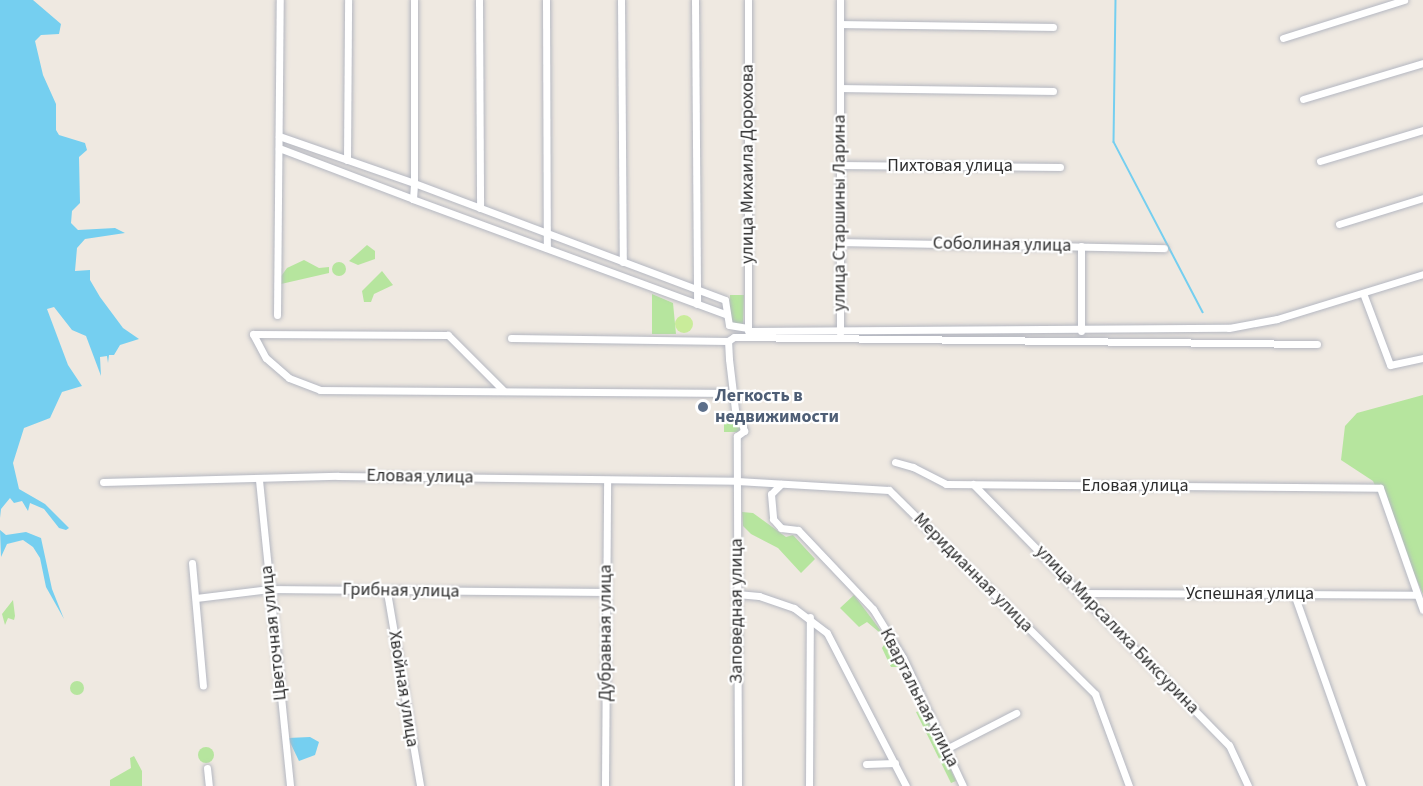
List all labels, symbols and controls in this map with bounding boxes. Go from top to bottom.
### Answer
street label: улица Михаила Дорохова [737,64,759,264]
street label: улица Старшины Ларина [829,115,851,311]
street label: Пихтовая улица [887,155,1013,177]
street label: Соболиная улица [933,233,1071,257]
place label: Легкость в недвижимости [715,386,839,428]
marker: Легкость в недвижимости [696,400,710,414]
street label: Еловая улица [366,465,474,489]
street label: Еловая улица [1081,475,1189,497]
street label: Меридианная улица [909,509,1037,637]
street label: Заповедная улица [726,538,748,684]
street label: улица Мирсалиха Биксурина [1031,541,1203,719]
street label: Цветочная улица [256,564,292,702]
street label: Дубравная улица [595,565,617,701]
street label: Грибная улица [342,579,460,603]
street label: Успешная улица [1186,583,1314,605]
street label: Квартальная улица [875,625,963,771]
street label: Хвойная улица [383,629,423,749]

